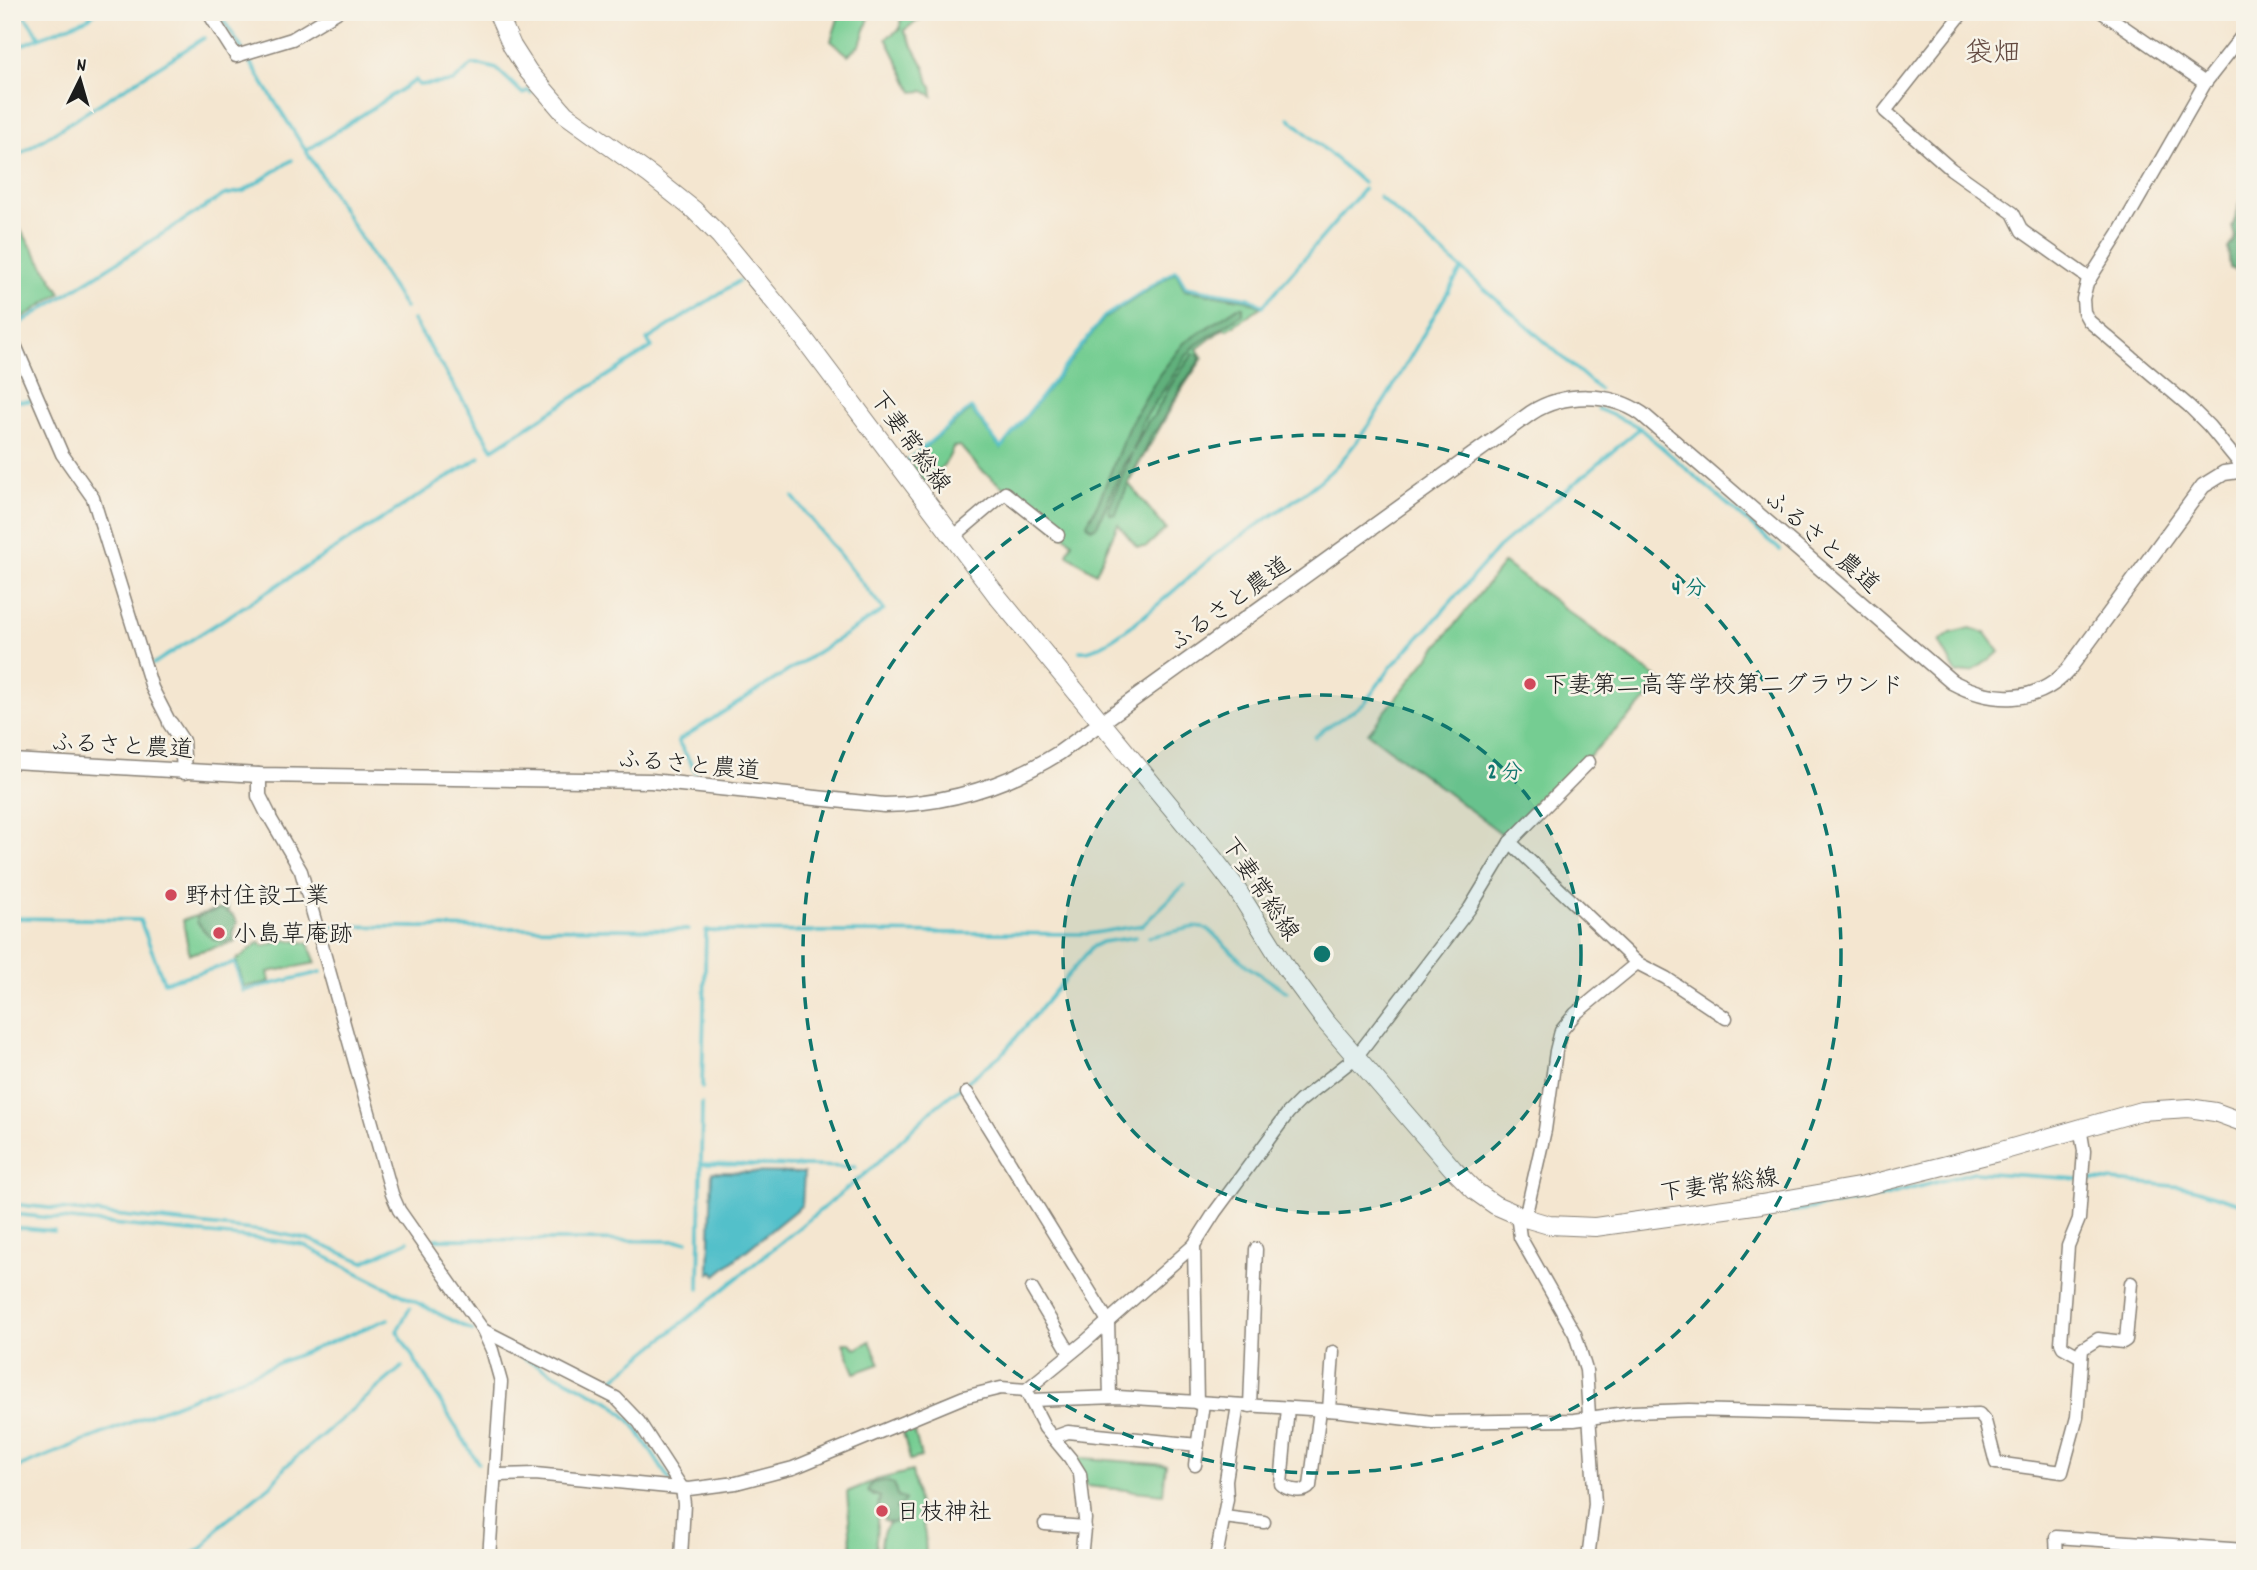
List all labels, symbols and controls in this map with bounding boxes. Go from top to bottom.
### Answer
district label: 袋畑 [1965,36,2021,76]
north arrow [46,46,116,116]
text: N [75,53,87,80]
street label: 下妻常総線 [860,384,958,501]
street label: ふるさと農道 [1756,484,1886,603]
street label: ふるさと農道 [1163,550,1299,661]
text: 4 分 [1672,575,1706,605]
place label: 下妻第二高等学校第二グラウンド [1544,670,1904,704]
marker: 下妻第二高等学校第二グラウンド [1522,676,1538,692]
street label: ふるさと農道 [50,727,194,769]
street label: ふるさと農道 [616,744,761,790]
text: 2 分 [1488,759,1523,789]
street label: 下妻常総線 [1211,830,1306,949]
place label: 野村住設工業 [185,881,329,915]
marker: 野村住設工業 [163,887,179,903]
place label: 小島草庵跡 [233,919,353,953]
marker: 小島草庵跡 [211,925,227,941]
centre of rings [1310,942,1334,966]
street label: 下妻常総線 [1658,1162,1781,1212]
place label: 日枝神社 [896,1497,992,1531]
marker: 日枝神社 [874,1503,890,1519]

